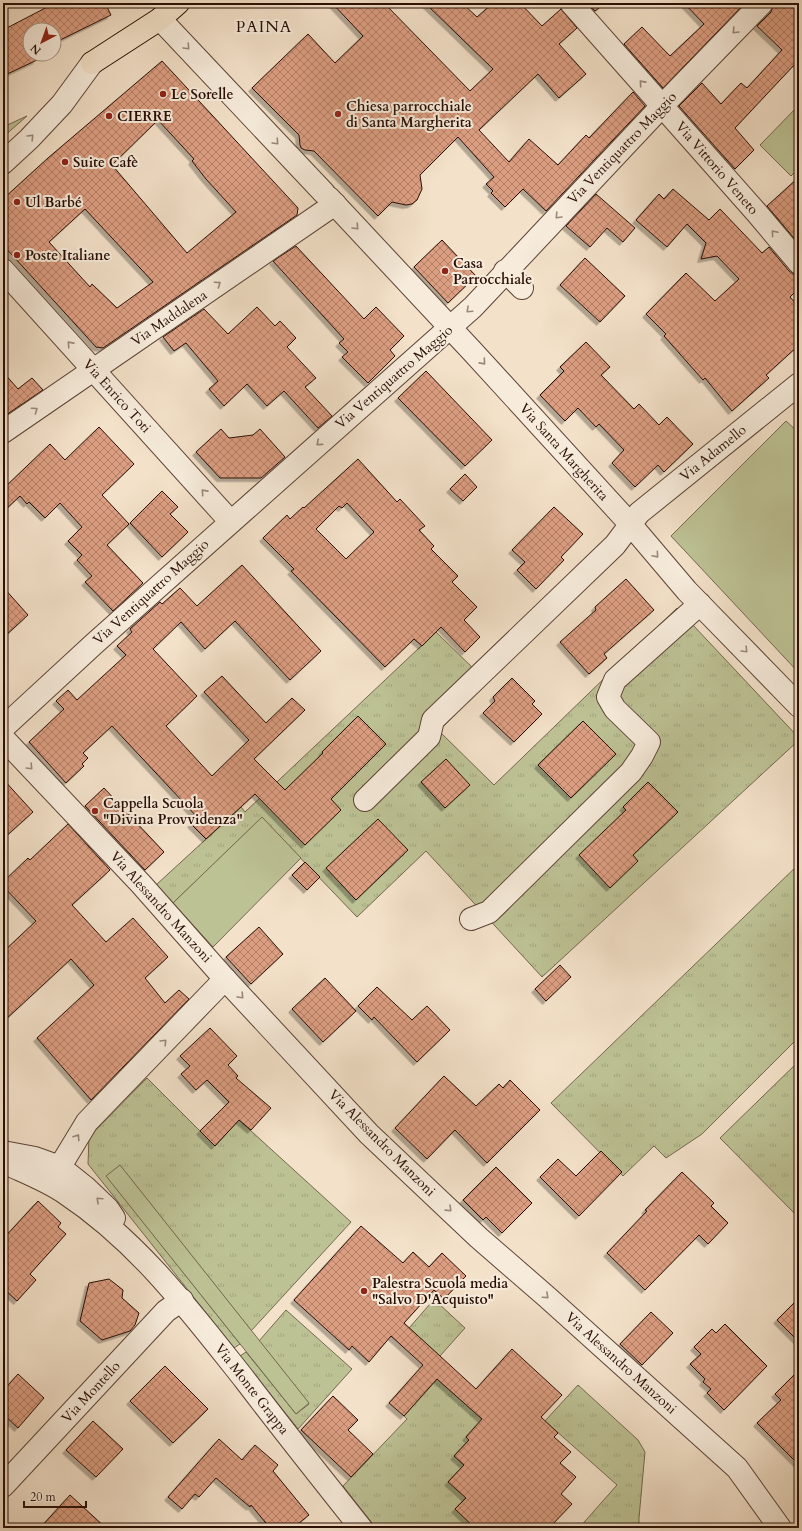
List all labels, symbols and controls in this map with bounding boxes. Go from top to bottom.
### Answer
district label: PAINA [236,16,292,38]
north arrow [22,22,62,62]
one-way arrow [732,26,740,34]
text: N [27,40,44,58]
one-way arrow [182,42,190,50]
one-way arrow [639,80,646,88]
place label: Le Sorelle [171,85,233,104]
street label: Via Ventiquattro Maggio [563,87,681,209]
marker: Le Sorelle [158,89,168,99]
place label: Chiesa parrocchiale di Santa Margherita [346,97,472,132]
place label: CIERRE [117,107,172,126]
marker: Chiesa parrocchiale di Santa Margherita [333,109,343,119]
marker: CIERRE [104,111,114,121]
street label: Via Vittorio Veneto [671,117,763,219]
one-way arrow [26,134,34,142]
one-way arrow [271,137,279,145]
place label: Suite Cafè [73,153,138,172]
marker: Suite Cafè [60,157,70,167]
place label: Ul Barbé [25,193,82,212]
marker: Ul Barbé [12,197,22,207]
one-way arrow [555,211,563,219]
one-way arrow [351,222,358,229]
one-way arrow [771,230,778,237]
place label: Poste Italiane [25,246,111,265]
marker: Poste Italiane [12,250,22,260]
place label: Casa Parrocchiale [453,254,532,289]
marker: Casa Parrocchiale [440,266,450,276]
one-way arrow [213,282,220,289]
street label: Via Maddalena [127,285,211,351]
one-way arrow [466,306,474,313]
street label: Via Ventiquattro Maggio [331,320,457,433]
one-way arrow [67,341,75,349]
street label: Via Enrico Toti [79,355,155,437]
one-way arrow [478,358,485,365]
street label: Via Santa Margherita [515,399,613,505]
one-way arrow [31,407,38,415]
street label: Via Adamello [676,420,751,486]
one-way arrow [316,438,324,446]
one-way arrow [202,490,209,497]
street label: Via Ventiquattro Maggio [89,534,213,649]
one-way arrow [652,550,659,558]
one-way arrow [740,645,748,653]
one-way arrow [25,762,33,770]
place label: Cappella Scuola "Divina Provvidenza" [103,794,243,829]
marker: Cappella Scuola "Divina Provvidenza" [90,806,100,816]
street label: Via Alessandro Manzoni [106,847,216,967]
one-way arrow [237,991,244,999]
one-way arrow [159,1039,167,1047]
street label: Via Alessandro Manzoni [324,1085,440,1201]
one-way arrow [72,1135,79,1142]
one-way arrow [96,1197,104,1205]
one-way arrow [444,1205,452,1212]
place label: Palestra Scuola media "Salvo D'Acquisto" [372,1274,508,1309]
marker: Palestra Scuola media "Salvo D'Acquisto" [359,1286,369,1296]
one-way arrow [541,1291,549,1299]
street label: Via Alessandro Manzoni [561,1308,681,1418]
street label: Via Monte Grappa [211,1340,293,1438]
street label: Via Montello [57,1357,125,1427]
scale bar [24,1483,86,1509]
text: 20 m [30,1489,57,1505]

